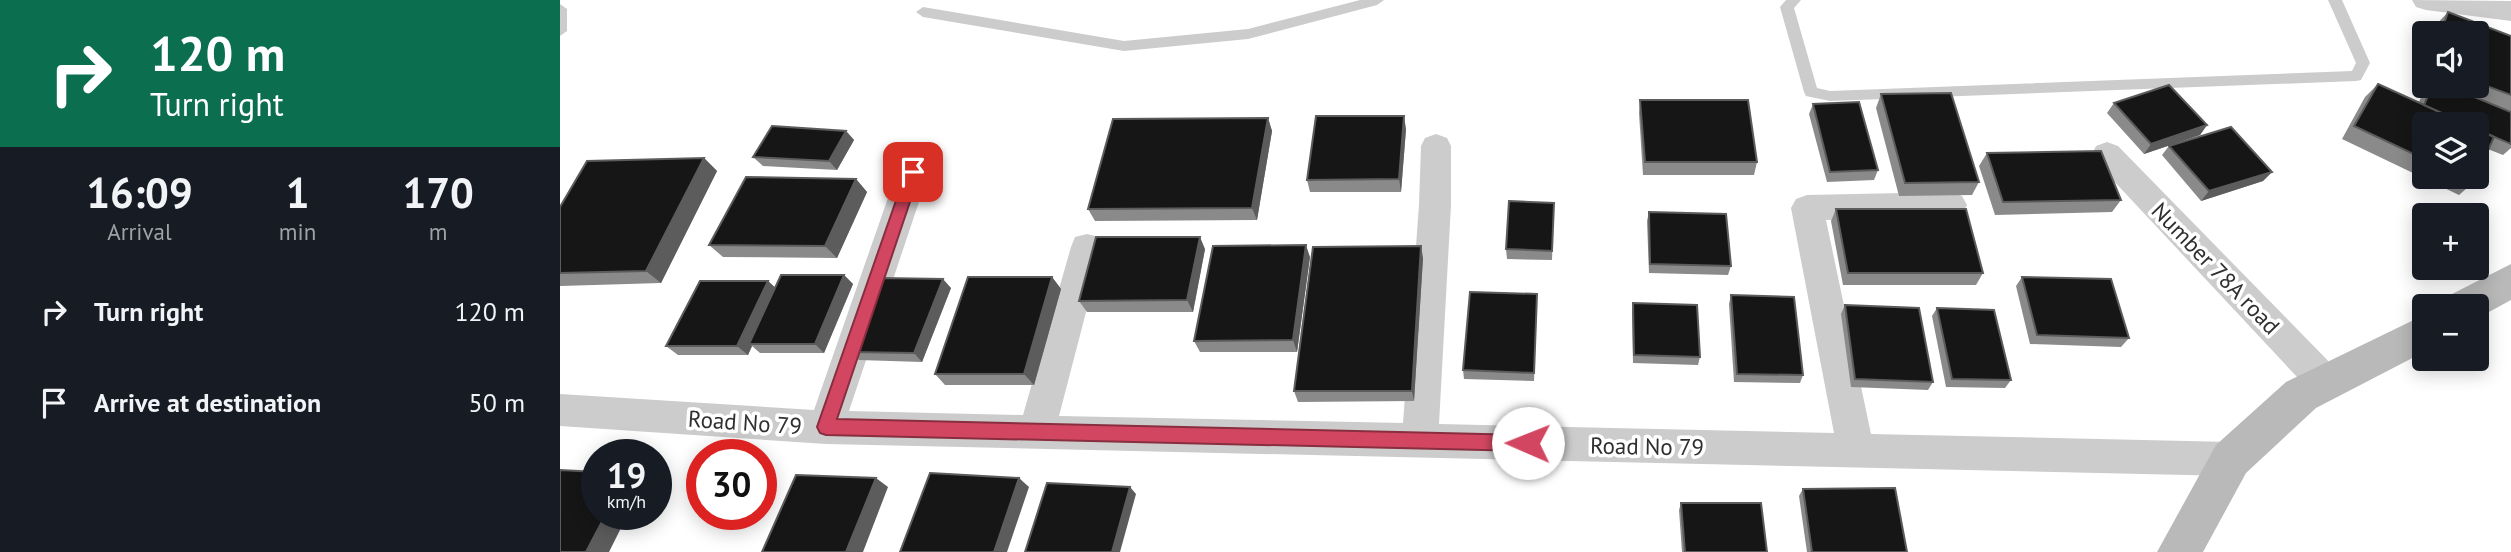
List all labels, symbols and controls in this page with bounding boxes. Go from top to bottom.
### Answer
text: 120 m [150,21,285,85]
map controls [2412,21,2489,371]
button: sound [2412,21,2489,98]
icon: right [35,28,126,119]
text: Turn right [150,83,284,125]
button: layers [2412,112,2489,189]
pin [883,142,943,202]
icon: arrive [894,153,932,191]
text: 16:09 [86,165,193,220]
text: 1 [286,165,309,220]
text: 170 [402,165,474,220]
street label: Number 78A road [2146,196,2286,340]
button: + [2412,203,2489,280]
text: Arrival [107,217,172,246]
text: min [279,217,316,246]
text: m [429,217,447,246]
icon: right [35,293,73,331]
button: − [2412,294,2489,371]
text: Turn right [94,295,203,328]
text: 120 m [454,295,525,328]
icon: arrive [35,384,73,422]
text: Arrive at destination [94,386,321,419]
text: 50 m [469,386,525,419]
street label: Road No 79 [687,404,803,440]
position arrow [1491,406,1565,480]
street label: Road No 79 [1590,431,1704,461]
speed limit sign: 30 [686,439,777,530]
text: 19 [607,452,646,498]
text: km/h [607,490,646,513]

